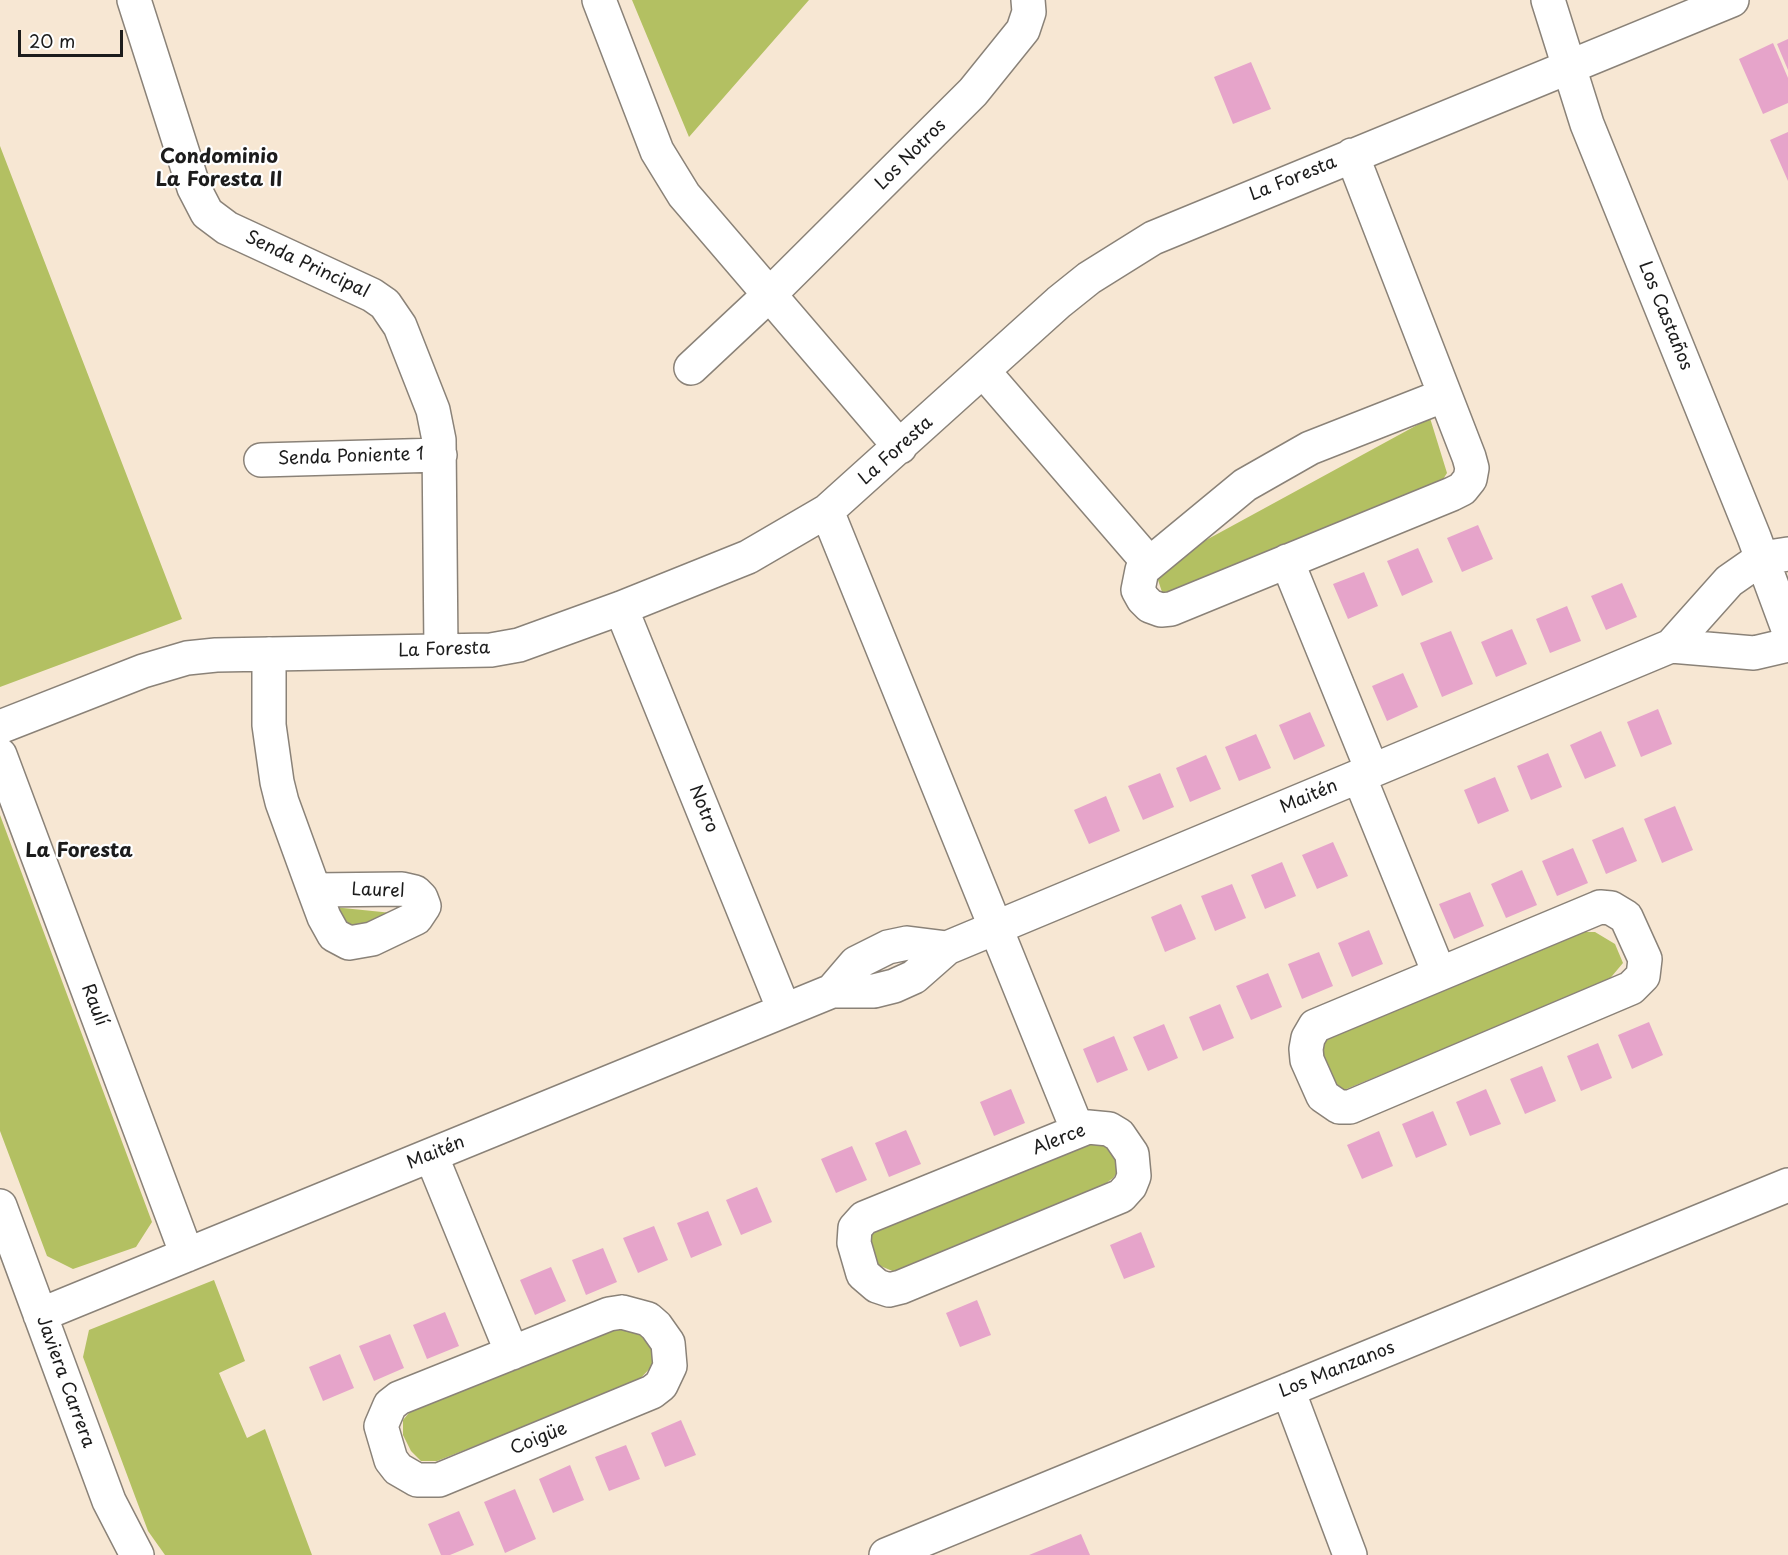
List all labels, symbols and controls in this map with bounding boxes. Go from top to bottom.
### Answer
scale bar [21,18,126,56]
text: 20 m [29,27,75,54]
street label: Los Notros [871,115,951,195]
district label: Condominio La Foresta II [155,145,283,192]
street label: La Foresta [1246,152,1340,206]
street label: Senda Principal [241,227,373,303]
street label: Los Castaños [1633,258,1697,374]
street label: La Foresta [855,412,937,490]
street label: Senda Poniente 1 [277,444,425,470]
street label: La Foresta [398,638,490,662]
street label: Maitén [1277,775,1341,819]
street label: Notro [684,782,722,836]
district label: La Foresta [25,839,133,863]
street label: Laurel [351,879,405,903]
street label: Raulí [76,981,112,1029]
street label: Alerce [1029,1120,1089,1160]
street label: Maitén [404,1132,468,1174]
street label: Javiera Carrera [31,1313,99,1451]
street label: Los Manzanos [1276,1337,1398,1403]
street label: Coigüe [507,1418,571,1460]

